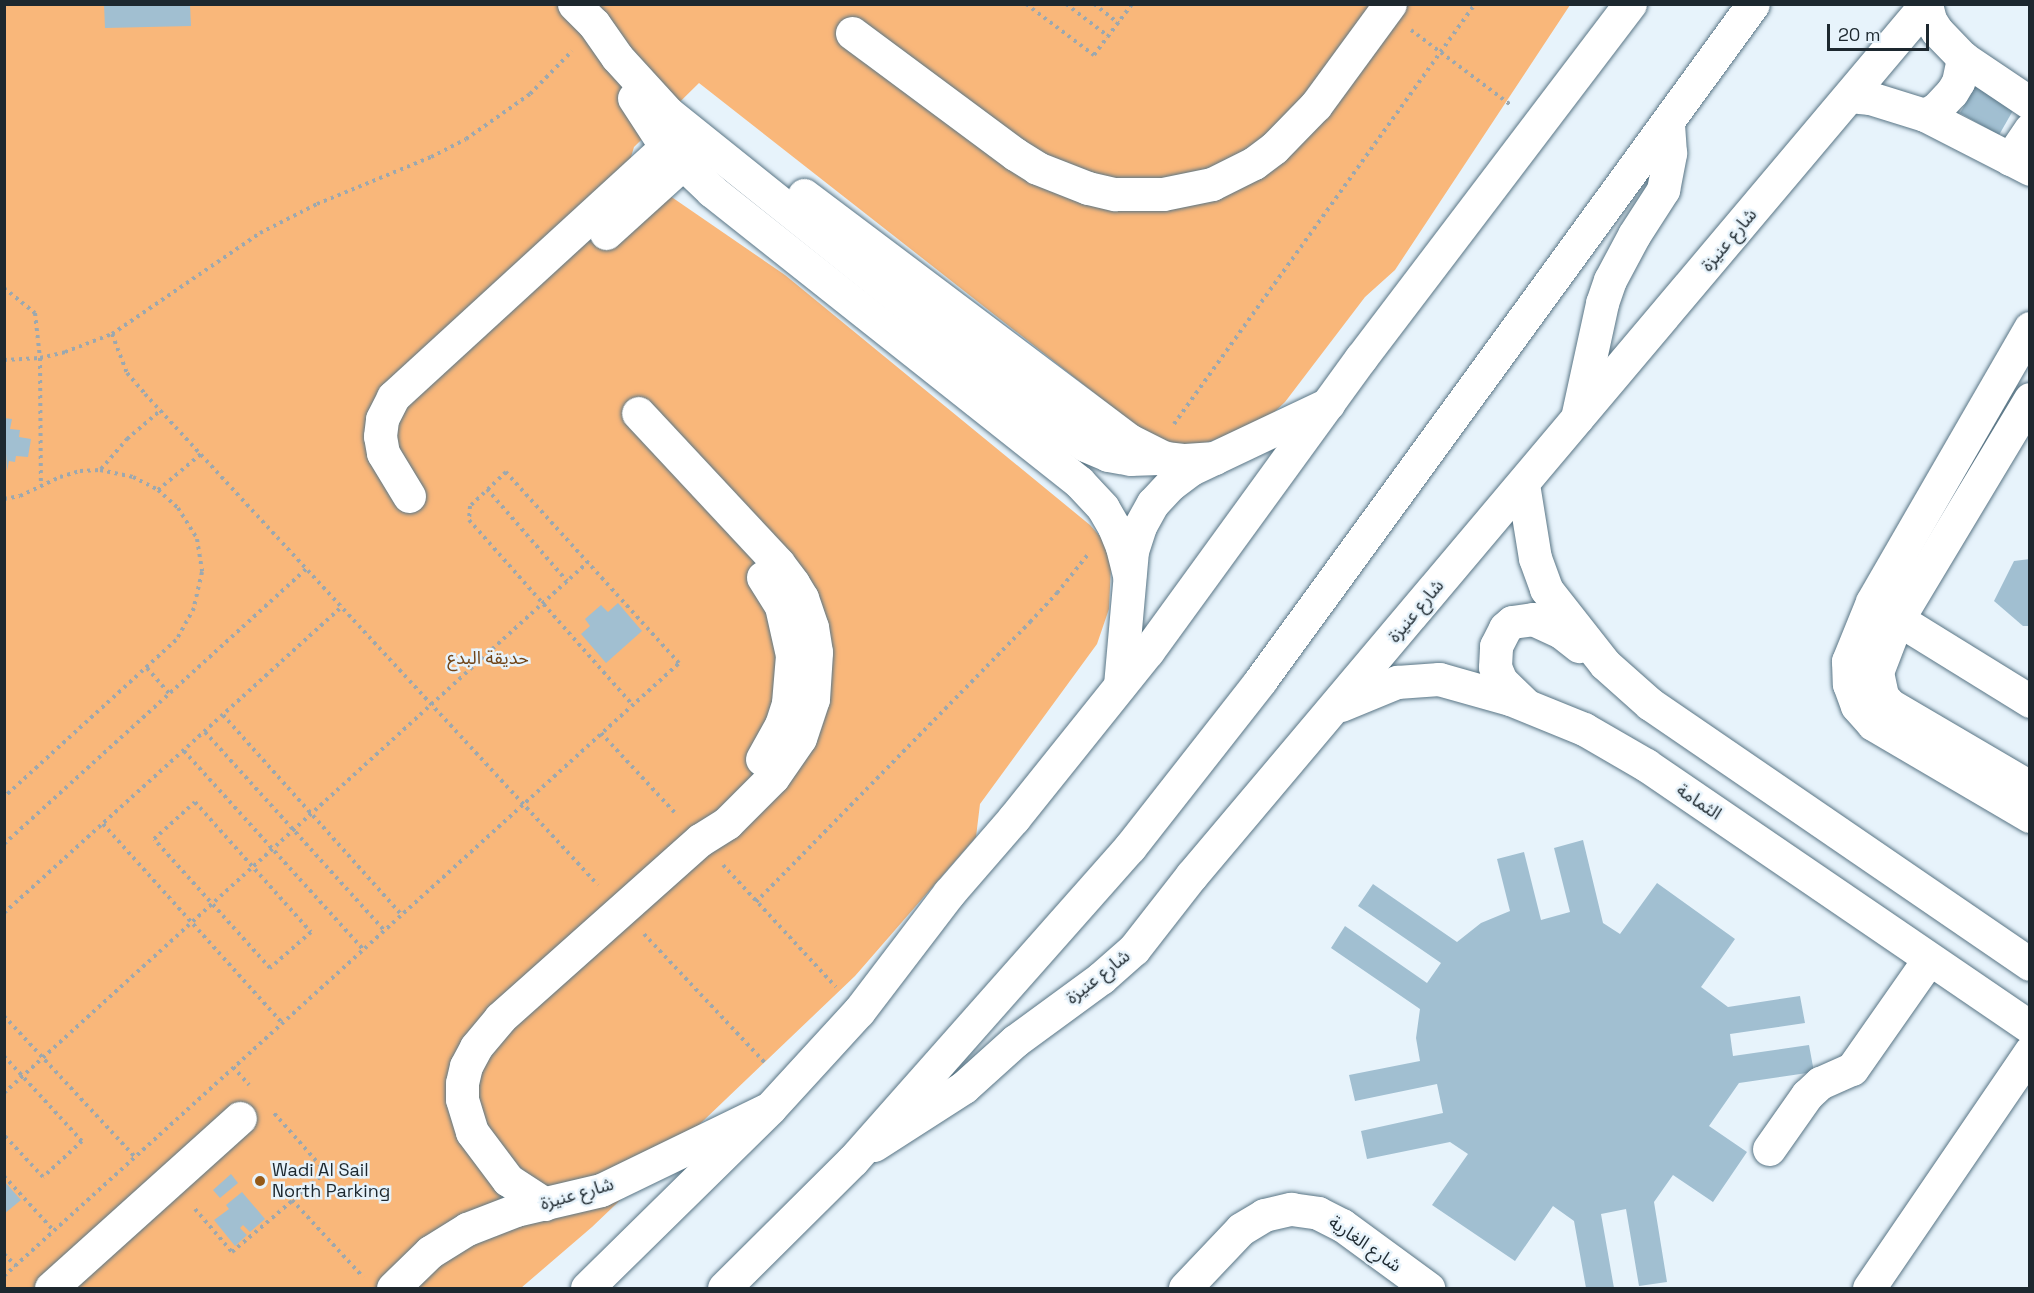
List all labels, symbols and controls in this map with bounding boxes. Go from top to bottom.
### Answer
scale bar [1830,12,1932,50]
text: 20 m [1838,23,1881,46]
street label: شارع عنيزة [1697,204,1761,276]
street label: شارع عنيزة [1384,575,1448,647]
park label: حديقة البدع [447,647,529,669]
street label: الثمامة [1672,779,1726,825]
street label: شارع عنيزة [1062,945,1134,1009]
place label: Wadi Al Sail North Parking [272,1160,390,1202]
street label: شارع عنيزة [538,1173,616,1215]
marker: Wadi Al Sail North Parking [253,1174,267,1188]
street label: شارع الغارية [1325,1211,1405,1277]

